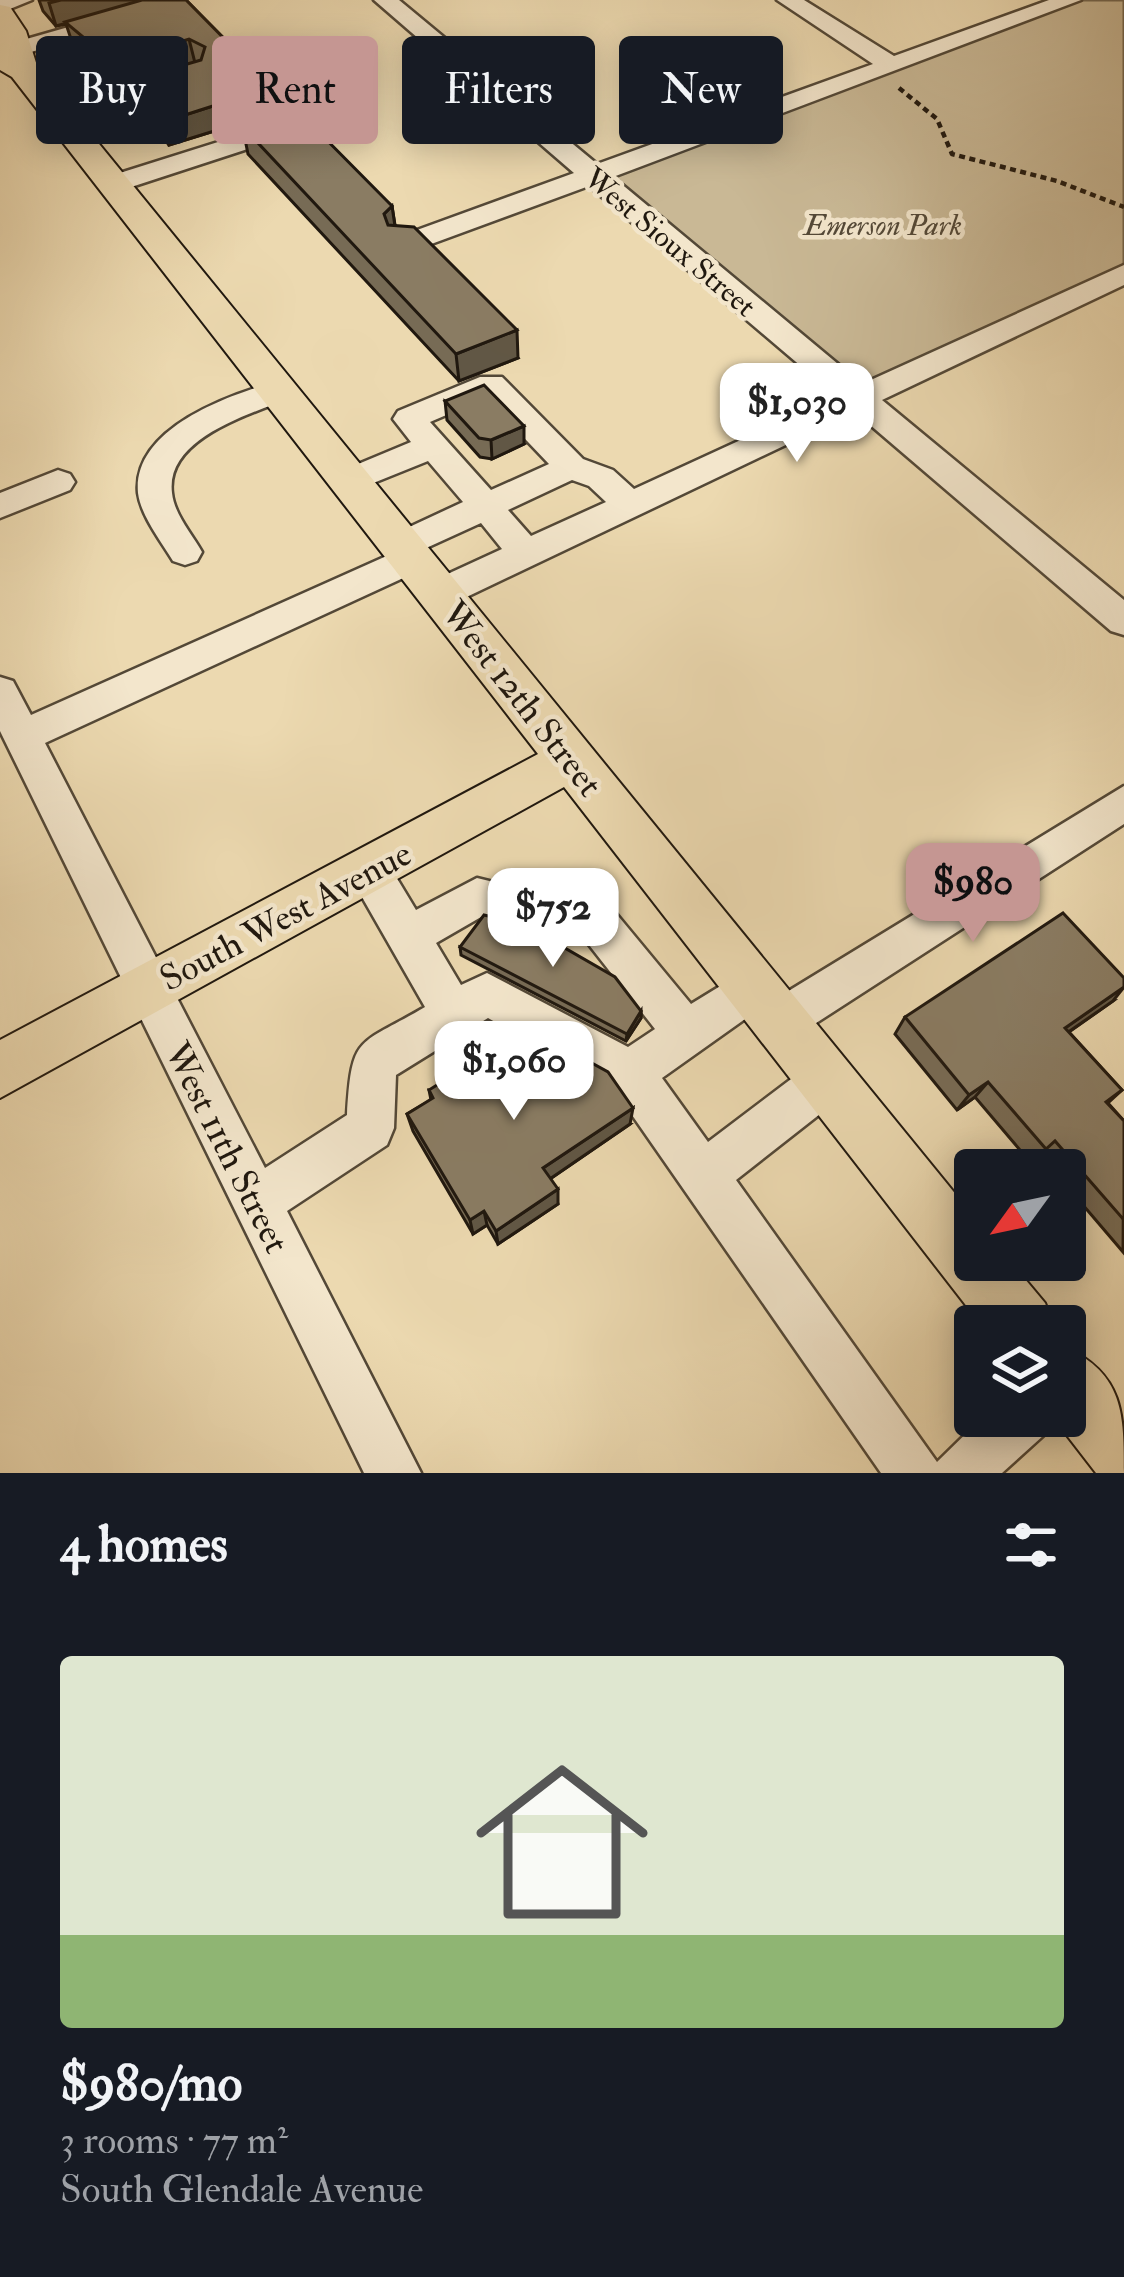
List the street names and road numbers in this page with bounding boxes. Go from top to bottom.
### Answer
street label: West Sioux Street [575,159,763,325]
street label: West 12th Street [431,591,612,806]
street label: South West Avenue [152,831,419,1002]
street label: West 11th Street [154,1034,299,1261]

